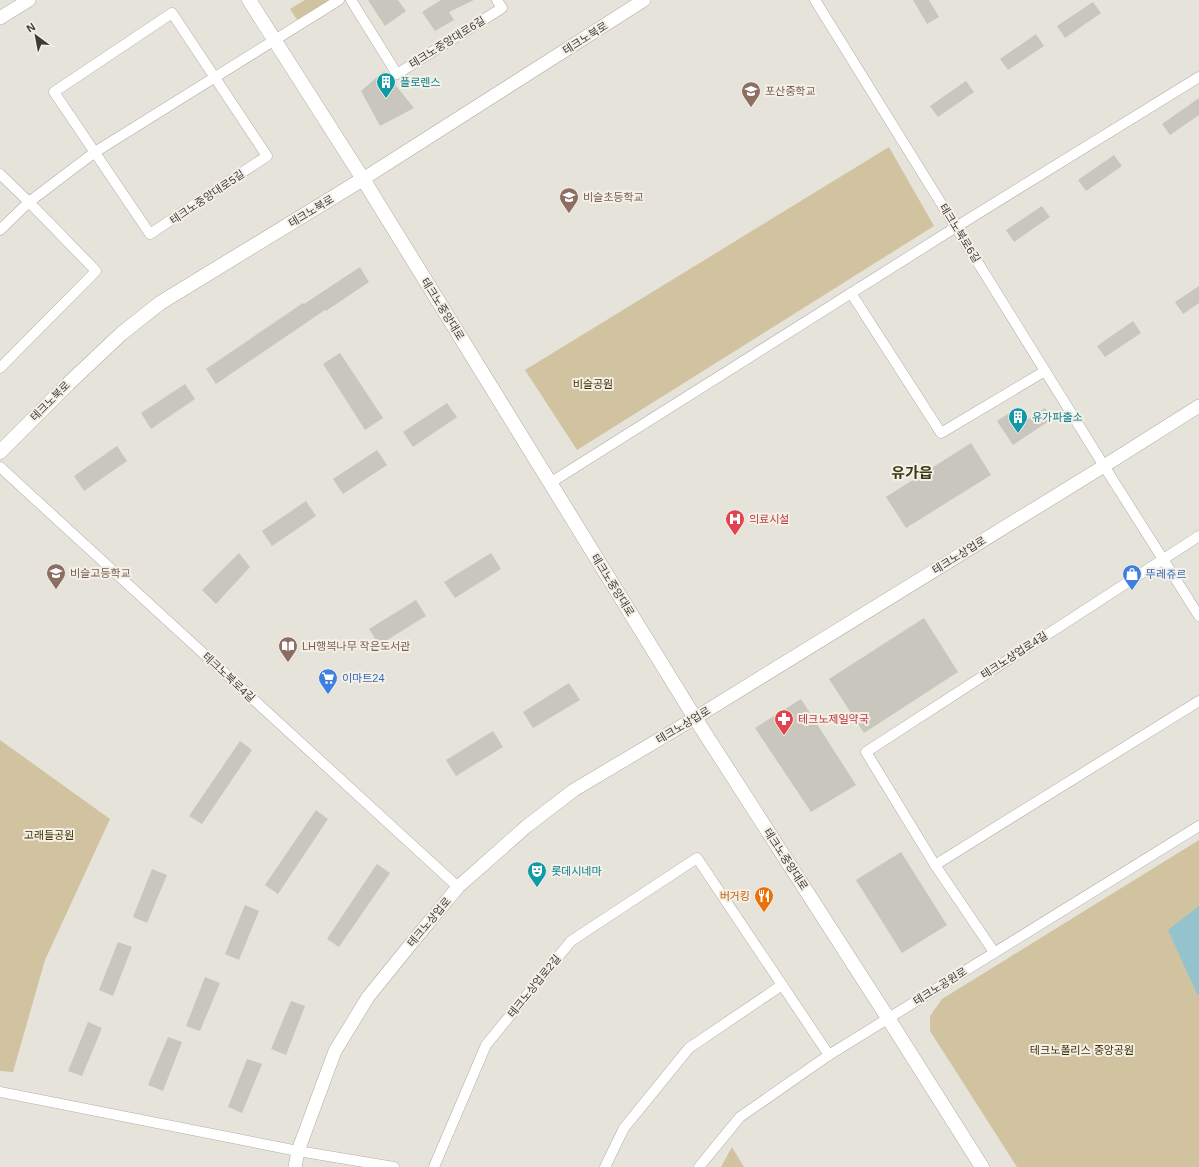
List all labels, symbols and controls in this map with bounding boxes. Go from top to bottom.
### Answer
street label: 테크노중앙대로6길 [407,14,487,70]
north arrow [16,16,56,56]
text: N [24,20,37,35]
street label: 테크노북로 [560,20,610,56]
building icon: 플로렌스 [375,71,397,99]
place label: 플로렌스 [400,76,440,88]
school or university icon: 포산중학교 [740,80,762,108]
place label: 포산중학교 [765,85,816,97]
street label: 테크노중앙대로5길 [168,168,246,226]
school or university icon: 비슬초등학교 [558,186,580,214]
place label: 비슬초등학교 [583,191,644,203]
street label: 테크노북로 [286,193,336,229]
street label: 테크노북로6길 [937,201,983,265]
street label: 테크노중앙대로 [419,276,467,342]
park label: 비슬공원 [573,378,613,390]
street label: 테크노북로 [28,379,72,423]
building icon: 유가파출소 [1007,406,1029,434]
place label: 유가파출소 [1032,411,1083,423]
district label: 유가읍 [891,464,933,481]
hospital icon: 의료시설 [724,508,746,536]
place label: 의료시설 [749,513,789,525]
street label: 테크노상업로 [930,534,988,576]
street label: 테크노중앙대로 [589,552,637,618]
school or university icon: 비슬고등학교 [45,562,67,590]
shop icon: 뚜레쥬르 [1121,563,1143,591]
place label: 비슬고등학교 [70,567,131,579]
place label: 뚜레쥬르 [1146,568,1186,580]
street label: 테크노상업로4길 [978,629,1050,681]
library icon: LH행복나무 작은도서관 [277,635,299,663]
place label: LH행복나무 작은도서관 [302,640,410,652]
street label: 테크노북로4길 [200,650,258,704]
supermarket icon: 이마트24 [317,667,339,695]
place label: 이마트24 [342,672,385,684]
street label: 테크노상업로 [654,704,712,746]
pharmacy icon: 테크노제일약국 [773,708,795,736]
place label: 테크노제일약국 [798,713,869,725]
street label: 테크노중앙대로 [762,826,810,892]
park label: 고래들공원 [24,829,74,841]
theatre icon: 롯데시네마 [526,860,548,888]
place label: 롯데시네마 [551,865,602,877]
restaurant icon: 버거킹 [753,885,775,913]
place label: 버거킹 [720,890,750,902]
street label: 테크노상업로 [405,895,453,949]
street label: 테크노상업로2길 [505,952,563,1020]
street label: 테크노공원로 [911,965,969,1007]
park label: 테크노폴리스 중앙공원 [1030,1044,1134,1056]

